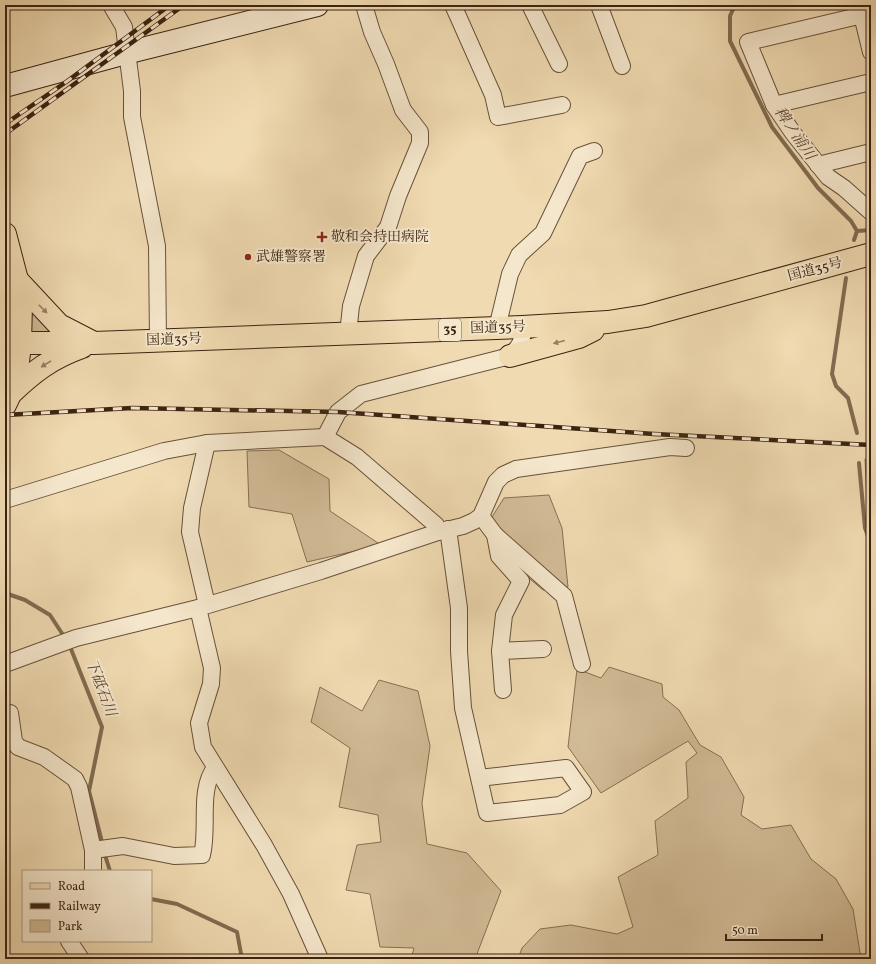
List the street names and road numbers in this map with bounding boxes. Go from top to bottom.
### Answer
street label: 国道35号 [786,254,844,286]
street label: 国道35号 [470,318,526,338]
road number: 35 [439,319,461,341]
street label: 国道35号 [146,330,202,350]

